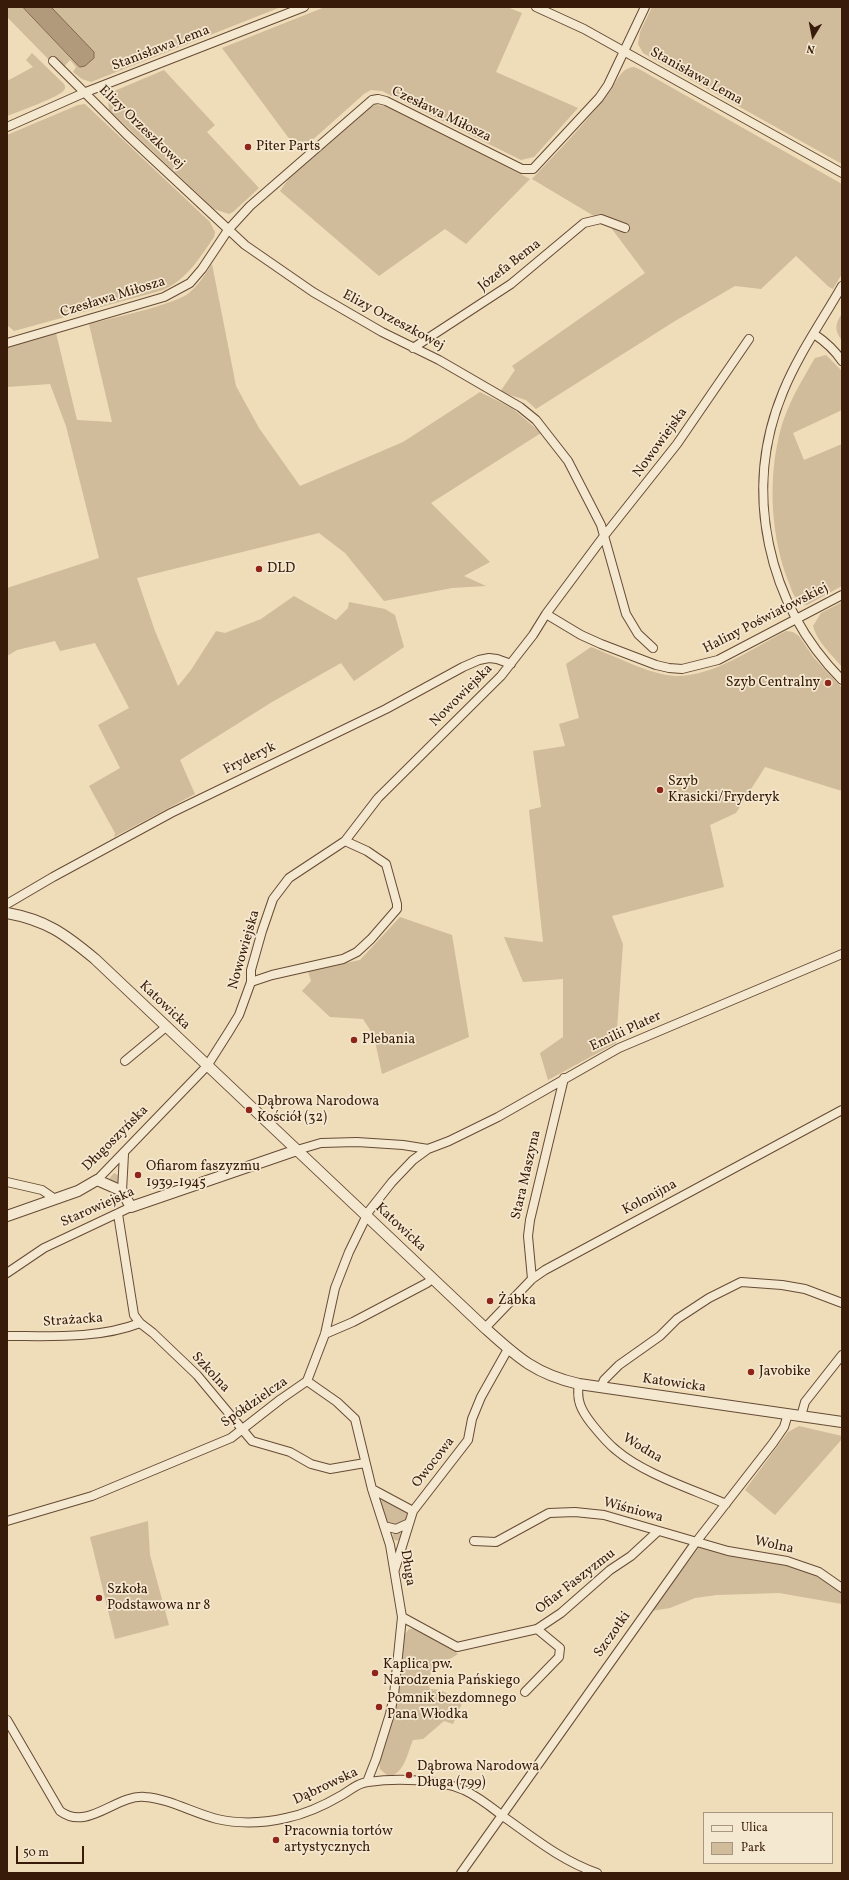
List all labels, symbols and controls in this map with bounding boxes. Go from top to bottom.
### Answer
north arrow [793,16,833,56]
street label: Stanisława Lema [110,23,212,75]
text: N [806,40,816,56]
street label: Stanisława Lema [647,45,745,109]
street label: Elizy Orzeszkowej [95,83,187,173]
street label: Czesława Miłosza [388,84,494,146]
place label: Piter Parts [256,139,320,155]
marker: Piter Parts [243,142,253,152]
street label: Józefa Bema [475,236,545,296]
street label: Czesława Miłosza [58,274,168,322]
street label: Elizy Orzeszkowej [339,287,447,355]
street label: Nowowiejska [630,405,692,481]
place label: DLD [267,561,295,577]
marker: DLD [254,564,264,574]
street label: Haliny Poświatowskiej [701,580,831,658]
street label: Nowowiejska [427,661,497,731]
place label: Szyb Centralny [726,675,820,691]
marker: Szyb Centralny [823,678,833,688]
street label: Fryderyk [221,739,279,779]
place label: Szyb Krasicki/Fryderyk [668,774,780,806]
marker: Szyb Krasicki/Fryderyk [655,785,665,795]
street label: Nowowiejska [226,908,264,992]
street label: Katowicka [135,978,193,1034]
street label: Emilii Plater [588,1008,664,1056]
place label: Plebania [362,1032,415,1048]
marker: Plebania [349,1035,359,1045]
place label: Dąbrowa Narodowa Kościół (32) [257,1094,379,1126]
street label: Długoszyńska [80,1103,152,1175]
marker: Dąbrowa Narodowa Kościół (32) [244,1105,254,1115]
street label: Stara Maszyna [509,1129,545,1221]
place label: Ofiarom faszyzmu 1939-1945 [146,1159,260,1192]
marker: Ofiarom faszyzmu 1939-1945 [133,1170,143,1180]
street label: Kolonijna [620,1177,680,1219]
street label: Starowiejska [58,1184,138,1232]
street label: Katowicka [371,1200,429,1256]
place label: Żabka [498,1293,536,1309]
marker: Żabka [485,1296,495,1306]
street label: Strażacka [42,1311,104,1331]
street label: Szkolna [187,1349,233,1397]
place label: Javobike [759,1364,811,1380]
marker: Javobike [746,1367,756,1377]
street label: Katowicka [641,1371,707,1397]
street label: Spółdzielcza [218,1374,292,1432]
street label: Wodna [619,1431,665,1467]
street label: Owocowa [409,1434,459,1492]
street label: Wiśniowa [601,1495,665,1527]
street label: Wolna [753,1534,795,1558]
street label: Ofiar Faszyzmu [533,1546,619,1618]
street label: Długa [396,1549,418,1587]
place label: Szkoła Podstawowa nr 8 [107,1582,210,1614]
marker: Szkoła Podstawowa nr 8 [94,1593,104,1603]
street label: Szczotki [591,1609,635,1661]
place label: Kaplica pw. Narodzenia Pańskiego [383,1657,520,1690]
marker: Kaplica pw. Narodzenia Pańskiego [370,1668,380,1678]
place label: Pomnik bezdomnego Pana Włodka [387,1691,516,1724]
marker: Pomnik bezdomnego Pana Włodka [374,1702,384,1712]
place label: Dąbrowa Narodowa Długa (799) [417,1759,539,1792]
street label: Dąbrowska [291,1765,361,1809]
marker: Dąbrowa Narodowa Długa (799) [404,1770,414,1780]
legend [703,1812,833,1864]
text: Ulica [741,1820,768,1836]
place label: Pracownia tortów artystycznych [284,1824,393,1856]
marker: Pracownia tortów artystycznych [271,1835,281,1845]
scale bar [18,1838,86,1864]
text: Park [741,1840,766,1856]
text: 50 m [23,1845,49,1861]

